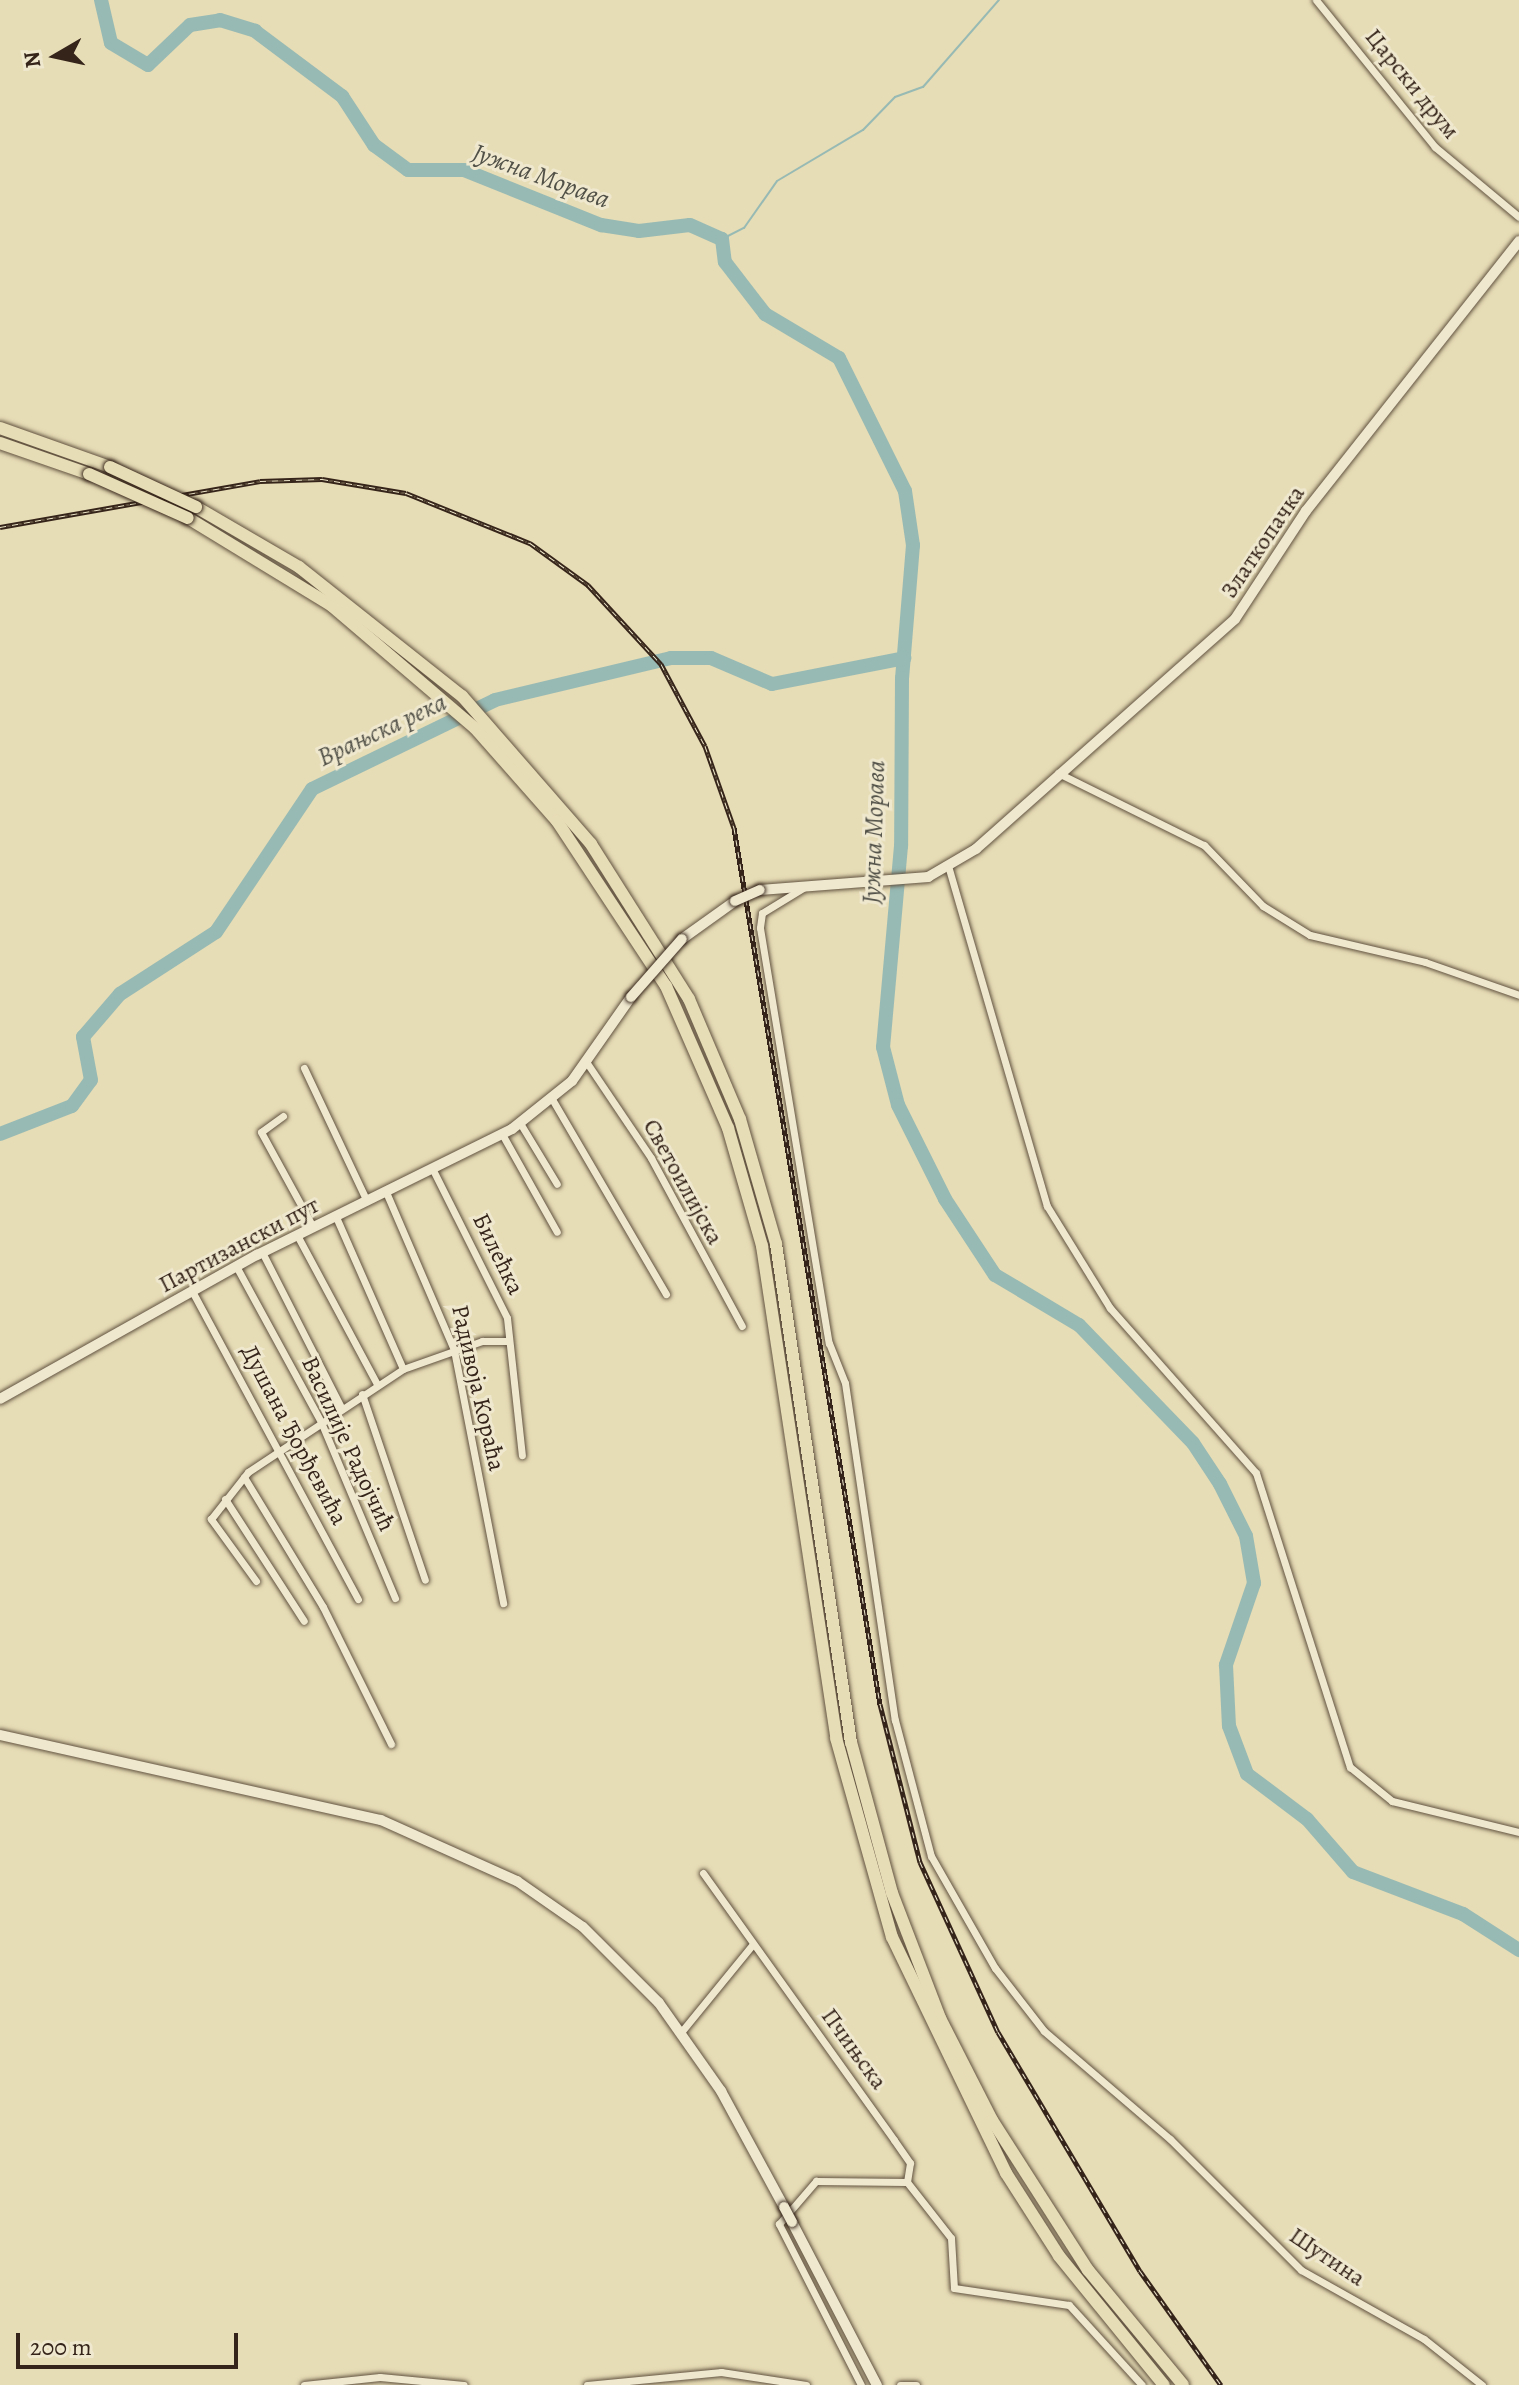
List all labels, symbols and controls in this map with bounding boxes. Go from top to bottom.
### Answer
north arrow [16,16,96,96]
street label: Царски друм [1359,23,1465,145]
text: N [16,49,48,70]
water label: Јужна Морава [468,137,614,215]
street label: Златкопачка [1215,480,1311,604]
water label: Врањска река [313,687,451,773]
water label: Јужна Морава [856,760,892,904]
street label: Светоилијска [637,1114,729,1250]
street label: Партизански пут [154,1191,324,1299]
street label: Билећка [466,1209,530,1299]
street label: Радивоја Кораћа [445,1302,511,1474]
street label: Душана Ђорђевића [234,1340,354,1530]
street label: Василије Радојчић [295,1352,401,1536]
street label: Пчињска [815,2003,893,2095]
street label: Шутина [1284,2221,1370,2293]
scale bar [20,2317,242,2367]
text: 200 m [30,2331,92,2363]

